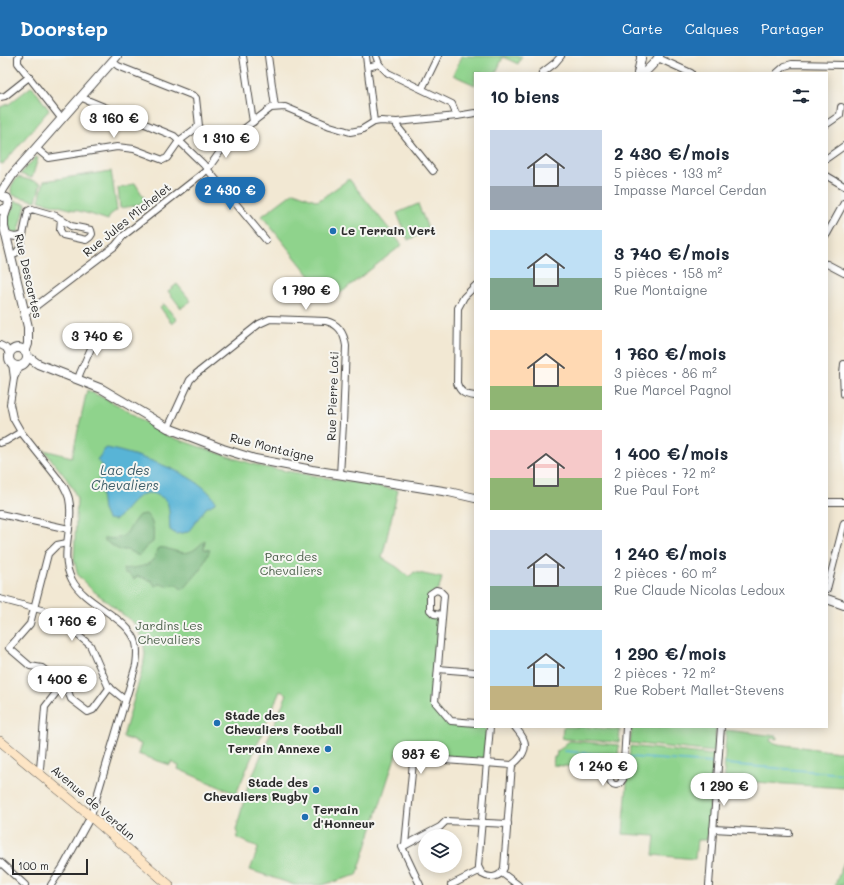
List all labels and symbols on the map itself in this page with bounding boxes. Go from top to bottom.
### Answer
pin: 3 160 € [77,105,151,139]
pin: 1 310 € [189,125,263,159]
pin: 2 430 € [193,177,267,211]
street label: Rue Jules Michelet [79,179,174,260]
place label: Le Terrain Vert [341,222,436,238]
marker: Le Terrain Vert [328,226,338,236]
street label: Rue Descartes [11,232,46,320]
pin: 1 790 € [269,277,343,311]
pin: 3 740 € [60,323,134,357]
street label: Rue Pierre Loti [322,351,342,441]
street label: Rue Montaigne [228,429,316,465]
water label: Lac des Chevaliers [91,461,159,493]
park label: Parc des Chevaliers [260,548,322,578]
pin: 1 760 € [35,608,109,642]
park label: Jardins Les Chevaliers [135,617,203,647]
pin: 1 400 € [25,666,99,700]
place label: Stade des Chevaliers Football [225,707,342,737]
marker: Stade des Chevaliers Football [212,718,222,728]
place label: Terrain Annexe [228,740,320,756]
pin: 987 € [393,741,449,775]
marker: Terrain Annexe [323,744,333,754]
pin: 1 240 € [566,753,640,787]
street label: Avenue de Verdun [48,761,139,843]
pin: 1 290 € [687,773,761,807]
place label: Stade des Chevaliers Rugby [204,774,308,804]
marker: Stade des Chevaliers Rugby [311,785,321,795]
place label: Terrain d'Honneur [313,801,375,831]
marker: Terrain d'Honneur [300,812,310,822]
scale bar [12,857,88,876]

